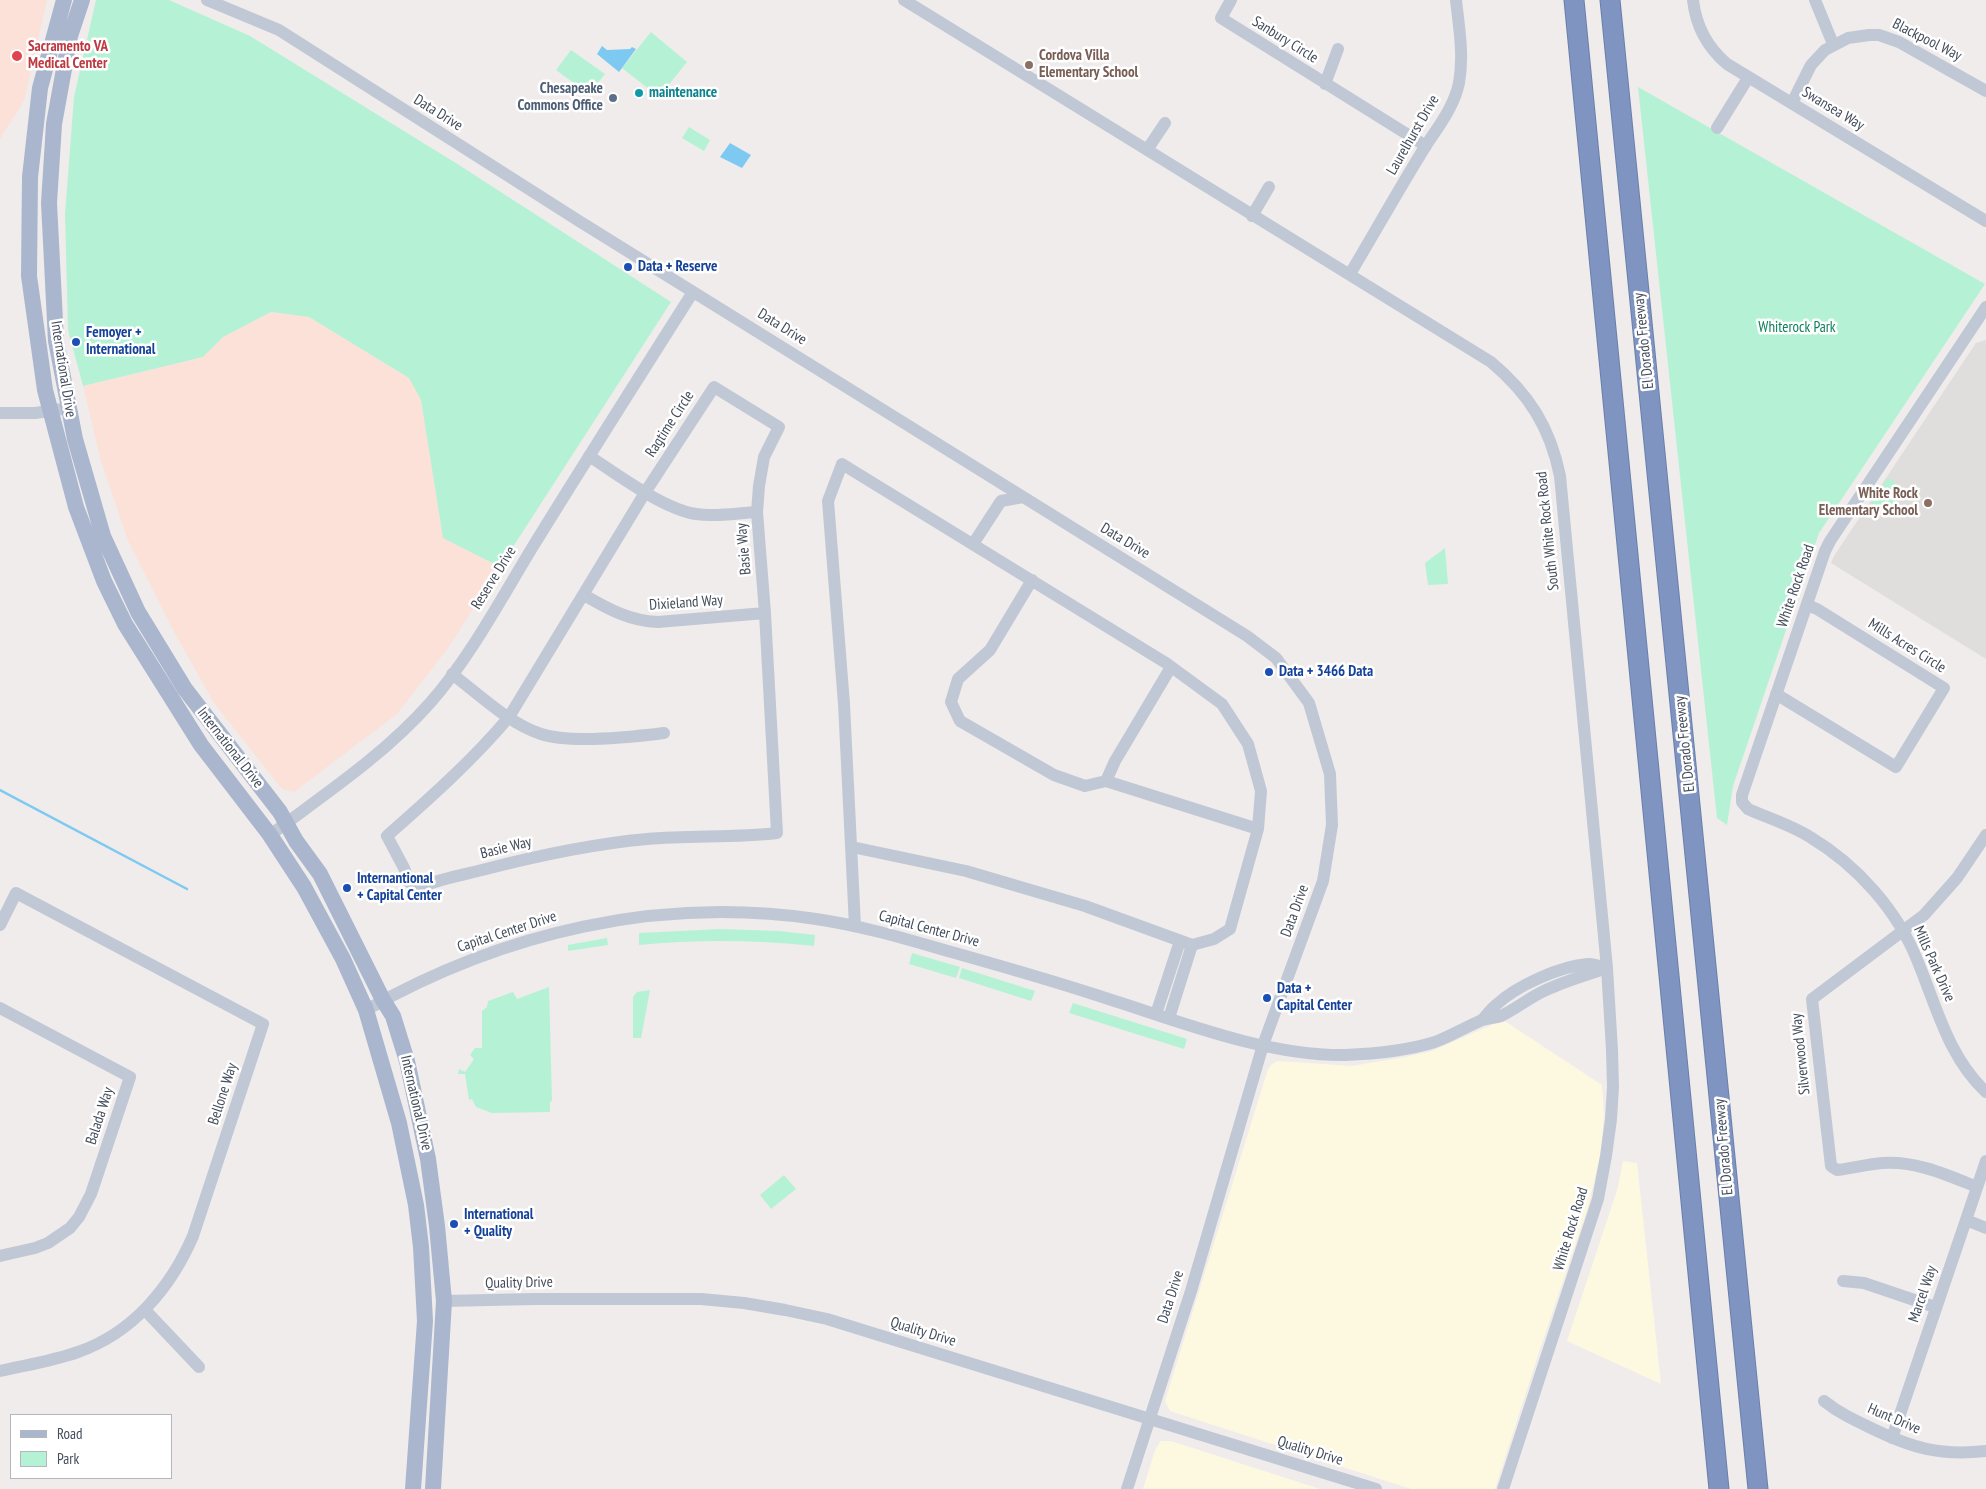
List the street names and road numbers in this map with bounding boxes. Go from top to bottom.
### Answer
street label: Sanbury Circle [1249,13,1321,67]
street label: Blackpool Way [1889,15,1965,65]
street label: Swansea Way [1799,83,1867,135]
street label: Data Drive [410,91,466,135]
street label: Laurelhurst Drive [1383,92,1443,178]
street label: El Dorado Freeway [1630,292,1658,390]
street label: Data Drive [754,305,810,349]
street label: International Drive [46,320,80,418]
street label: Ragtime Circle [642,387,698,461]
street label: South White Rock Road [1533,471,1563,591]
street label: Data Drive [1097,519,1153,563]
street label: Basie Way [733,522,755,576]
street label: White Rock Road [1773,542,1819,630]
street label: Reserve Drive [468,543,520,613]
street label: Dixieland Way [649,591,723,615]
street label: Mills Acres Circle [1865,615,1949,677]
street label: El Dorado Freeway [1671,695,1699,793]
street label: International Drive [193,704,267,792]
street label: Basie Way [479,833,533,863]
street label: Data Drive [1277,882,1313,940]
street label: Capital Center Drive [455,907,559,957]
street label: Capital Center Drive [877,907,981,951]
street label: Mills Park Drive [1909,923,1959,1005]
street label: Silverwood Way [1788,1012,1814,1096]
street label: International Drive [396,1054,436,1152]
street label: Bellone Way [205,1061,241,1127]
street label: Balada Way [82,1085,118,1147]
street label: El Dorado Freeway [1711,1098,1737,1196]
street label: White Rock Road [1550,1185,1592,1273]
street label: Marcel Way [1905,1263,1941,1325]
street label: Data Drive [1154,1268,1188,1326]
street label: Quality Drive [485,1273,553,1293]
street label: Quality Drive [888,1314,958,1350]
street label: Hunt Drive [1865,1400,1923,1438]
street label: Quality Drive [1275,1433,1345,1469]

